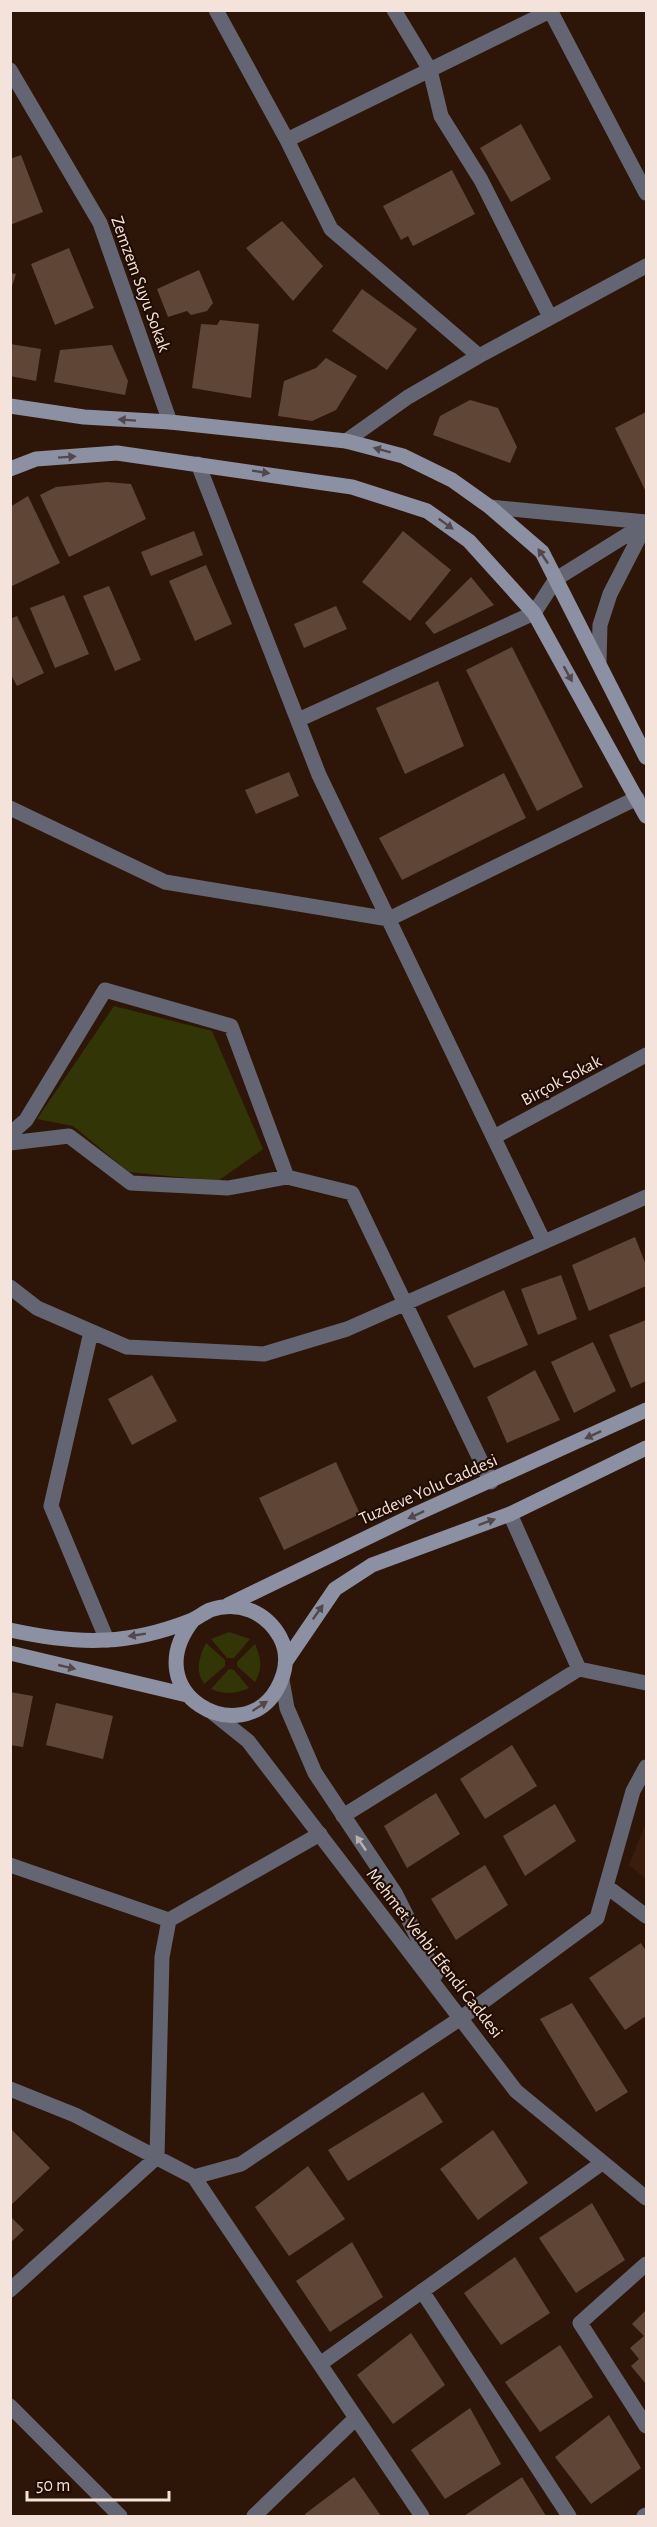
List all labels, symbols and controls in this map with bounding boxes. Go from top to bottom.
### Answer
street label: Zemzem Suyu Sokak [107,214,173,355]
one-way arrow [117,415,136,424]
one-way arrow [373,445,392,455]
one-way arrow [58,452,77,462]
one-way arrow [251,468,270,477]
one-way arrow [439,518,454,530]
one-way arrow [538,548,549,564]
one-way arrow [563,666,573,683]
street label: Birçok Sokak [518,1052,605,1110]
one-way arrow [585,1431,602,1440]
street label: Tuzdeve Yolu Caddesi [356,1451,500,1529]
one-way arrow [407,1510,424,1519]
one-way arrow [478,1517,496,1527]
one-way arrow [312,1604,324,1620]
one-way arrow [127,1631,146,1640]
one-way arrow [58,1662,77,1672]
one-way arrow [252,1700,268,1711]
one-way arrow [356,1835,367,1851]
street label: Mehmet Vehbi Efendi Caddesi [363,1865,506,2042]
scale bar [27,2464,170,2502]
text: 50 m [36,2477,70,2495]

